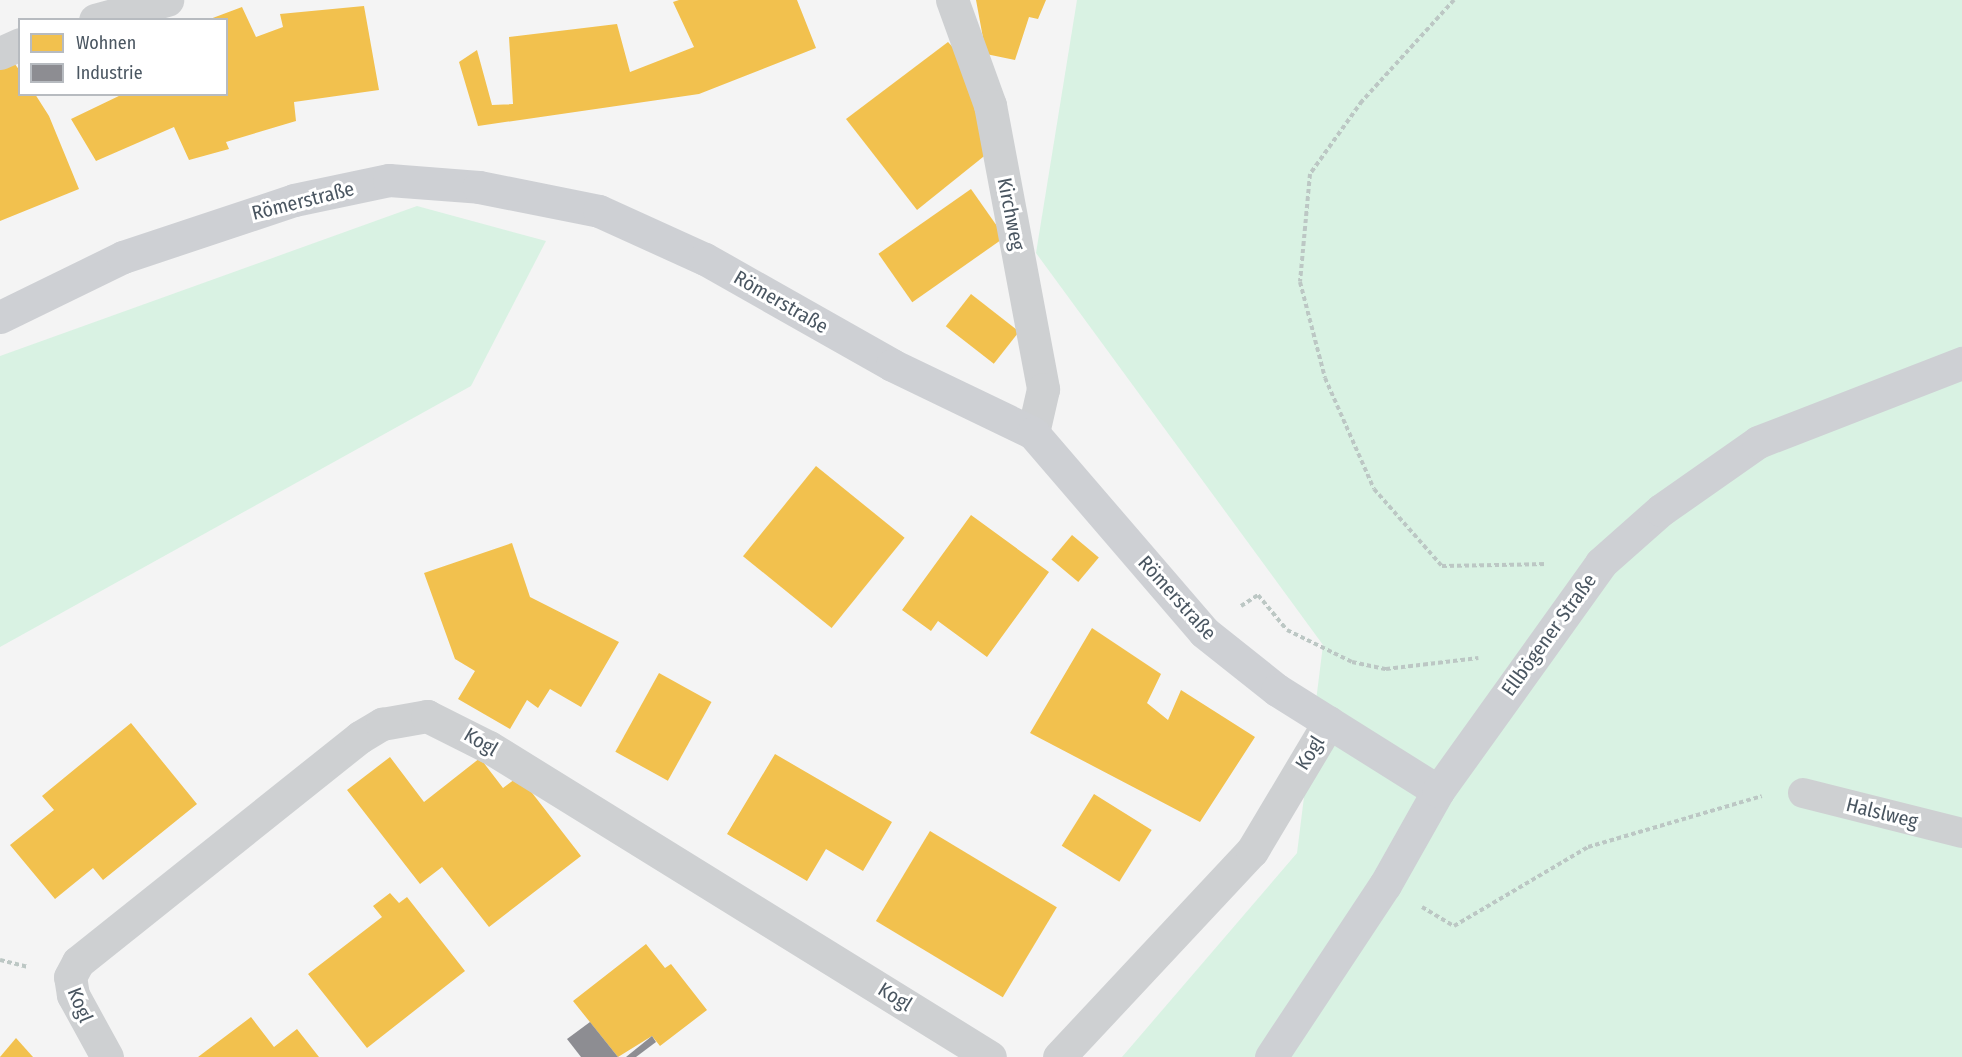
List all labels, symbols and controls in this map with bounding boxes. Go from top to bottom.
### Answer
legend [18,18,228,96]
text: Wohnen [76,32,136,54]
text: Industrie [76,62,143,84]
street label: Kirchweg [992,176,1030,252]
street label: Römerstraße [249,177,357,225]
street label: Römerstraße [730,265,832,339]
street label: Römerstraße [1133,551,1221,645]
street label: Ellbögener Straße [1497,569,1601,701]
street label: Kogl [460,723,502,761]
street label: Kogl [1290,732,1330,774]
street label: Halslweg [1844,793,1920,833]
street label: Kogl [874,977,916,1017]
street label: Kogl [62,984,98,1026]

